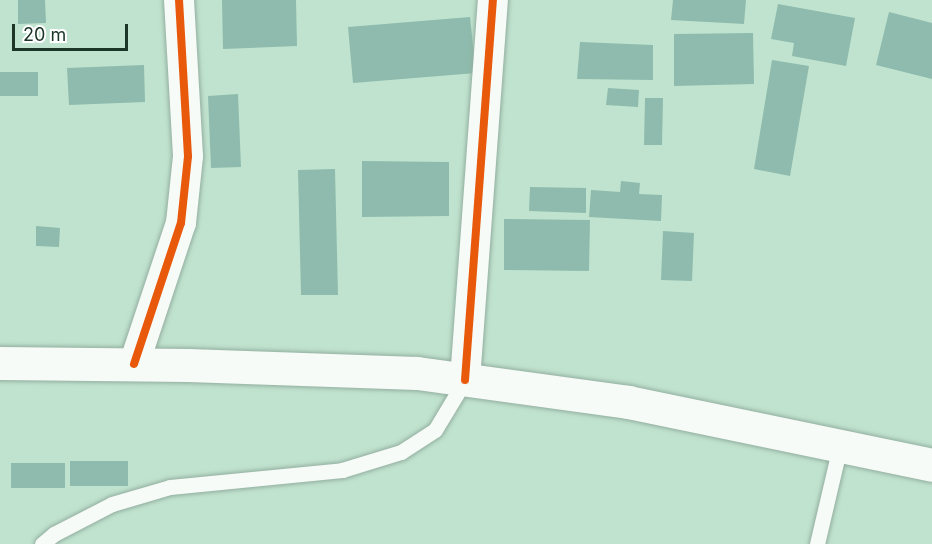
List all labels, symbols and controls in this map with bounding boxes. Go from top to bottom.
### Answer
scale bar [15,12,130,50]
text: 20 m [23,24,66,45]

